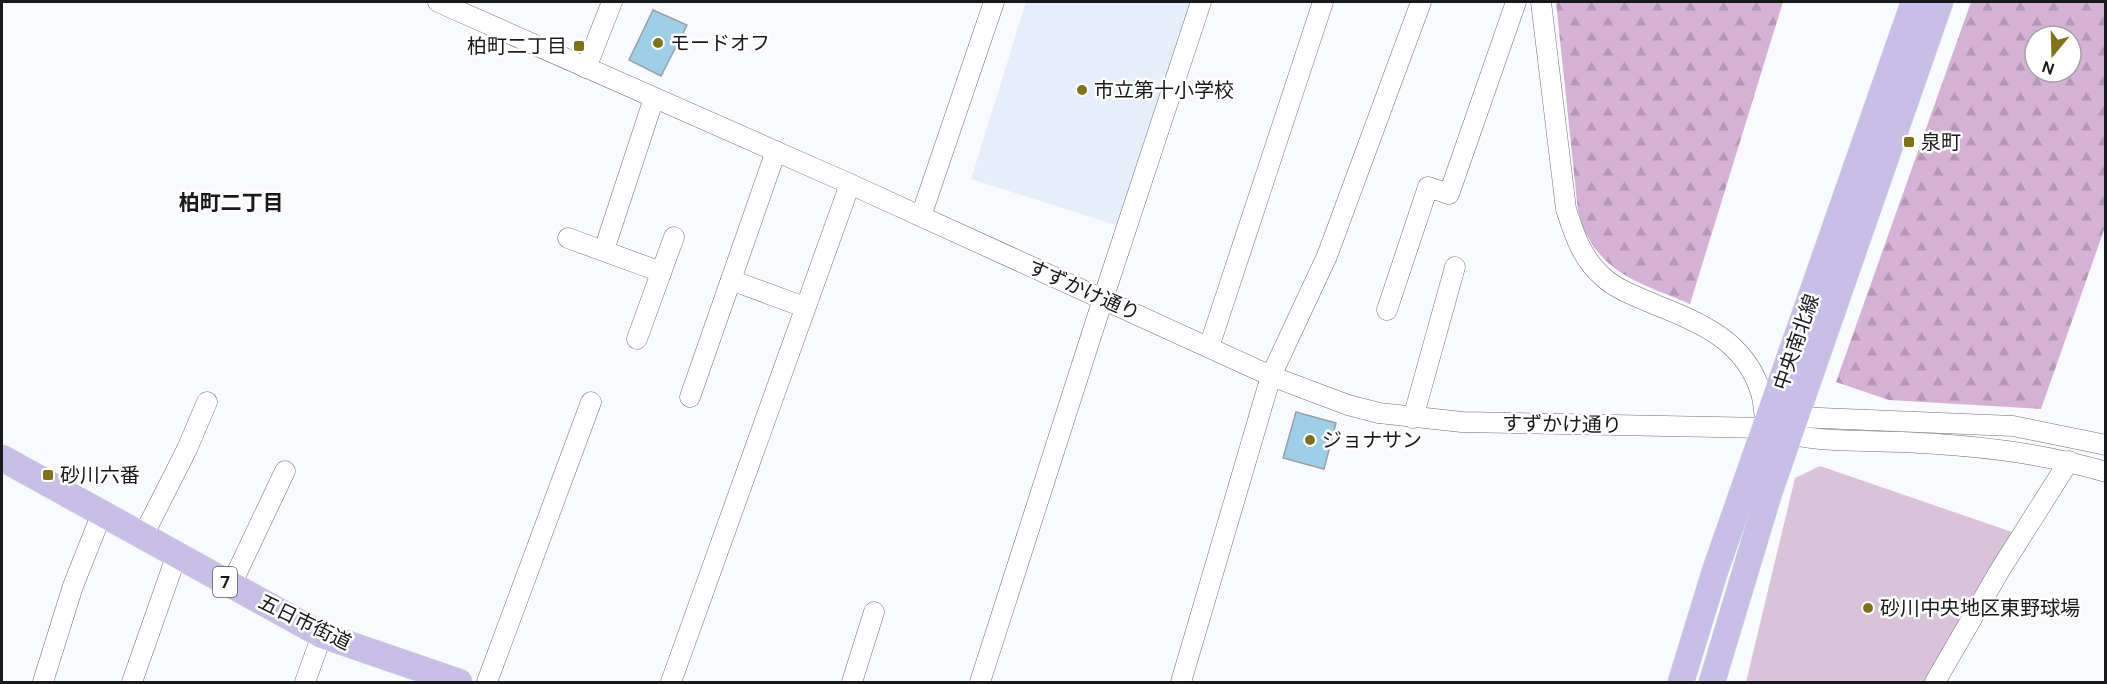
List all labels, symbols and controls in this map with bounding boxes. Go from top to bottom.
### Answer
north arrow [2023,24,2083,84]
place label: モードオフ [670,30,770,56]
place label: 柏町二丁目 [467,33,567,59]
marker: モードオフ [651,36,665,50]
marker: 柏町二丁目 [572,39,586,53]
text: N [2039,56,2057,80]
place label: 市立第十小学校 [1094,77,1234,103]
marker: 市立第十小学校 [1075,83,1089,97]
place label: 泉町 [1921,129,1961,155]
marker: 泉町 [1902,135,1916,149]
district label: 柏町二丁目 [179,189,284,217]
street label: すずかけ通り [1024,254,1144,326]
street label: 中央南北線 [1767,290,1825,394]
street label: すずかけ通り [1502,410,1622,438]
place label: ジョナサン [1322,427,1422,453]
marker: ジョナサン [1303,433,1317,447]
place label: 砂川六番 [60,462,140,488]
marker: 砂川六番 [41,468,55,482]
road number: 7 [213,567,237,597]
street label: 五日市街道 [254,588,356,656]
place label: 砂川中央地区東野球場 [1880,595,2080,621]
marker: 砂川中央地区東野球場 [1861,601,1875,615]

